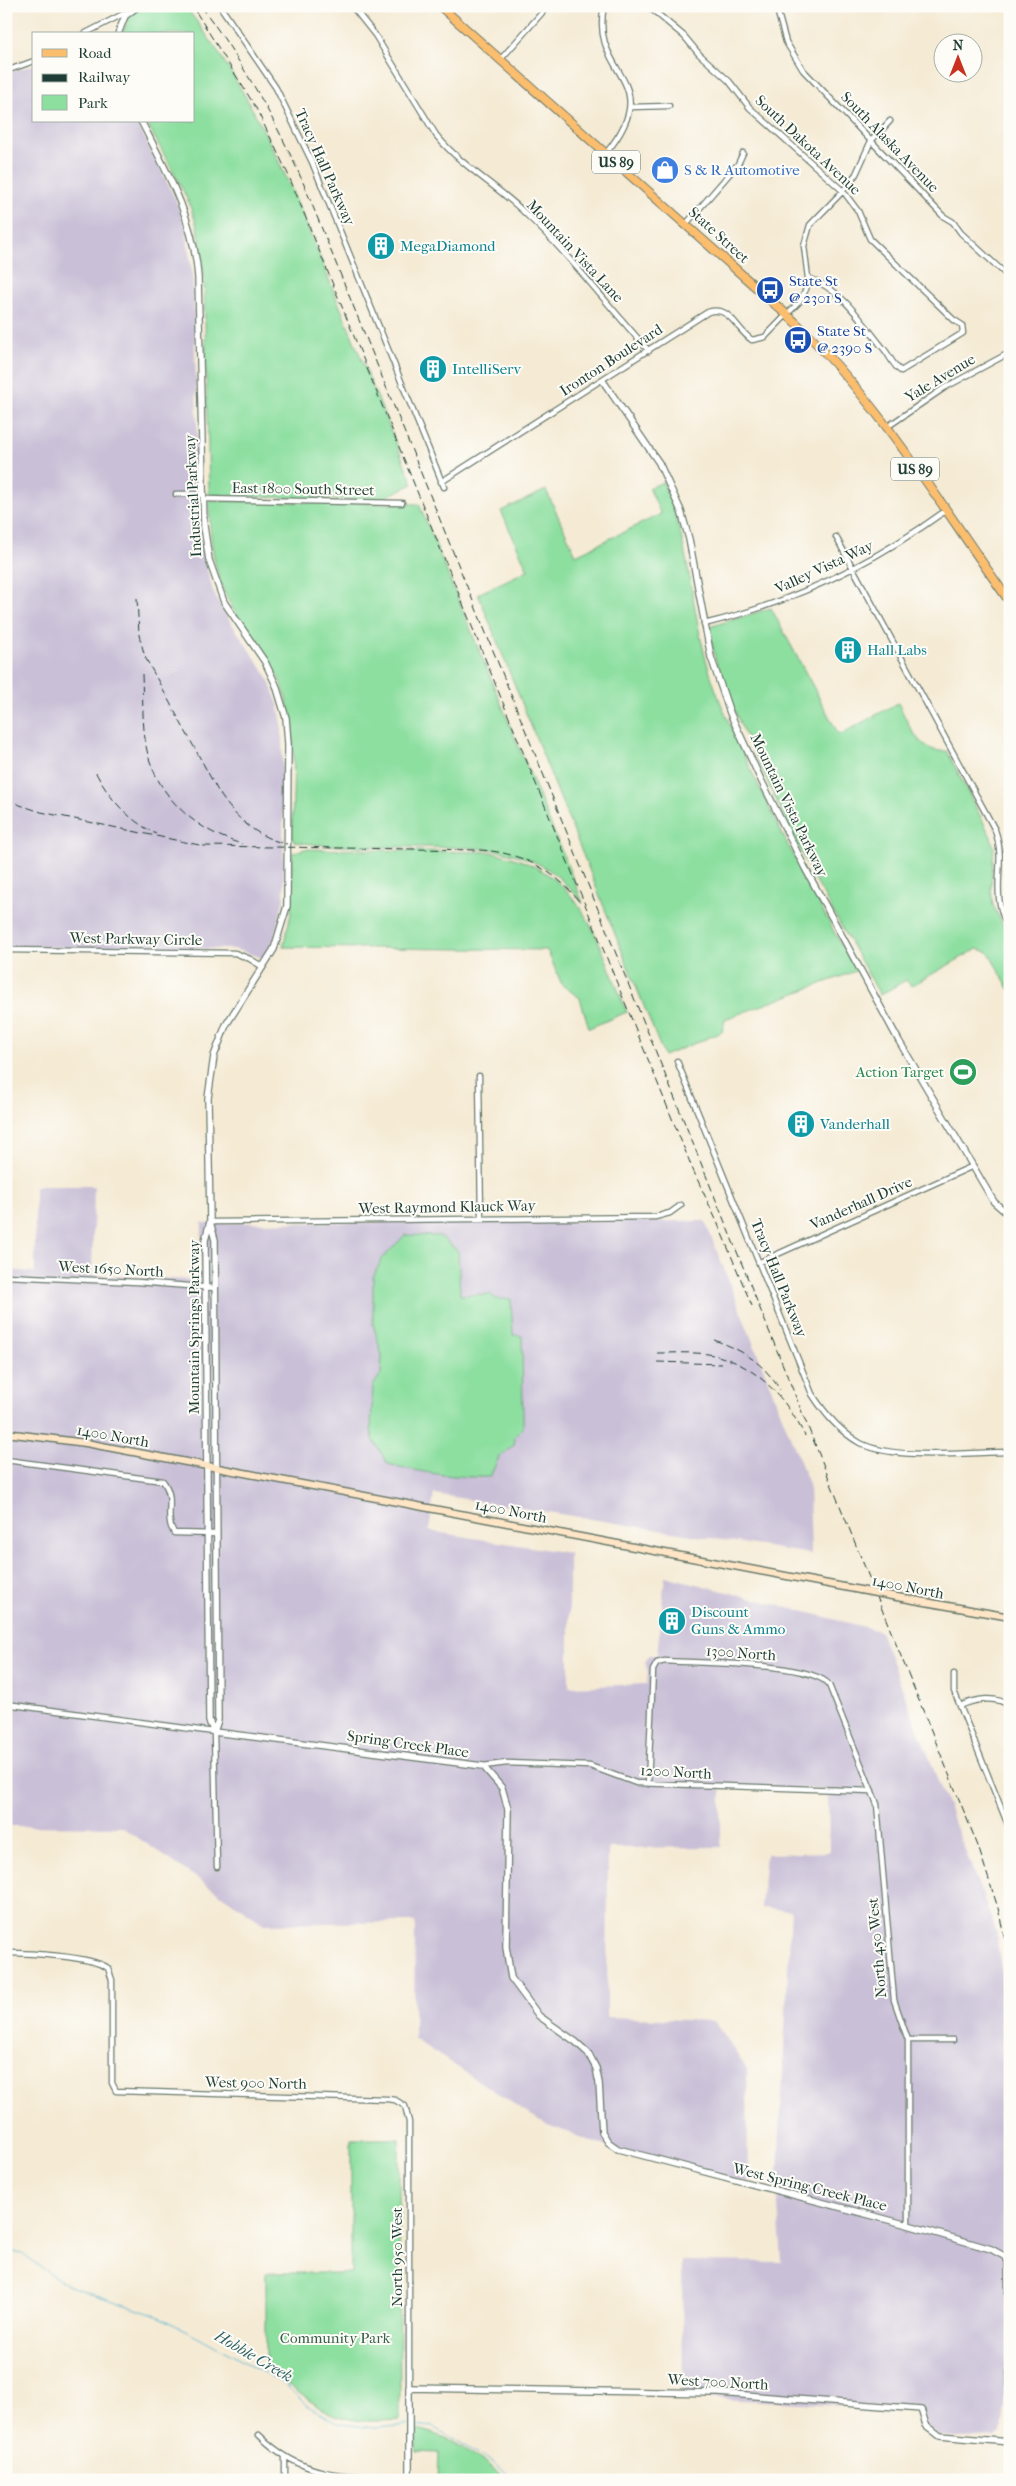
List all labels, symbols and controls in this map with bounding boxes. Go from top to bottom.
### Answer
legend [32,32,195,122]
north arrow [934,32,984,82]
text: N [953,37,964,54]
text: Road [78,44,112,62]
text: Railway [78,68,131,86]
street label: South Alaska Avenue [837,88,943,197]
street label: South Dakota Avenue [751,91,865,199]
text: Park [78,94,108,112]
street label: Tracy Hall Parkway [291,106,359,229]
road number: US 89 [592,150,640,173]
shop icon: S & R Automotive [650,155,680,185]
place label: S & R Automotive [684,161,800,179]
street label: Mountain Vista Lane [523,196,628,307]
street label: State Street [685,203,754,267]
building icon: MegaDiamond [366,231,396,261]
place label: MegaDiamond [400,237,496,255]
place label: State St @ 2301 S [789,272,842,307]
bus stop icon: State St @ 2301 S [755,275,785,305]
street label: Ironton Boulevard [556,320,666,400]
place label: State St @ 2390 S [817,322,873,357]
bus stop icon: State St @ 2390 S [783,325,813,355]
street label: Yale Avenue [901,350,979,407]
building icon: IntelliServ [418,354,448,384]
place label: IntelliServ [452,360,521,378]
street label: Industrial Parkway [181,433,205,558]
road number: US 89 [891,458,939,480]
street label: East 1800 South Street [231,479,375,499]
street label: Valley Vista Way [771,536,877,598]
building icon: Hall Labs [833,635,863,665]
place label: Hall Labs [867,641,927,659]
street label: Mountain Vista Parkway [746,730,832,881]
street label: West Parkway Circle [68,929,203,949]
sports icon: Action Target [948,1057,978,1087]
place label: Action Target [855,1063,945,1081]
building icon: Vanderhall [786,1109,816,1139]
place label: Vanderhall [819,1115,890,1133]
street label: Vanderhall Drive [806,1172,915,1234]
street label: West Raymond Klauck Way [357,1196,537,1218]
street label: Tracy Hall Parkway [747,1216,811,1341]
street label: Mountain Springs Parkway [185,1239,203,1414]
street label: West 1650 North [57,1257,165,1281]
street label: 1400 North [76,1421,151,1451]
street label: 1400 North [474,1495,549,1527]
street label: 1400 North [871,1571,946,1603]
place label: Discount Guns & Ammo [691,1603,786,1638]
building icon: Discount Guns & Ammo [657,1606,687,1636]
street label: 1300 North [705,1642,777,1664]
street label: Spring Creek Place [346,1727,471,1762]
street label: 1200 North [640,1761,713,1783]
street label: North 450 West [864,1897,890,1999]
street label: West 900 North [204,2073,308,2093]
street label: West Spring Creek Place [730,2159,889,2215]
street label: North 950 West [388,2206,406,2307]
water label: Hobble Creek [211,2326,296,2386]
park label: Community Park [280,2329,390,2347]
street label: West 700 North [666,2370,770,2394]

